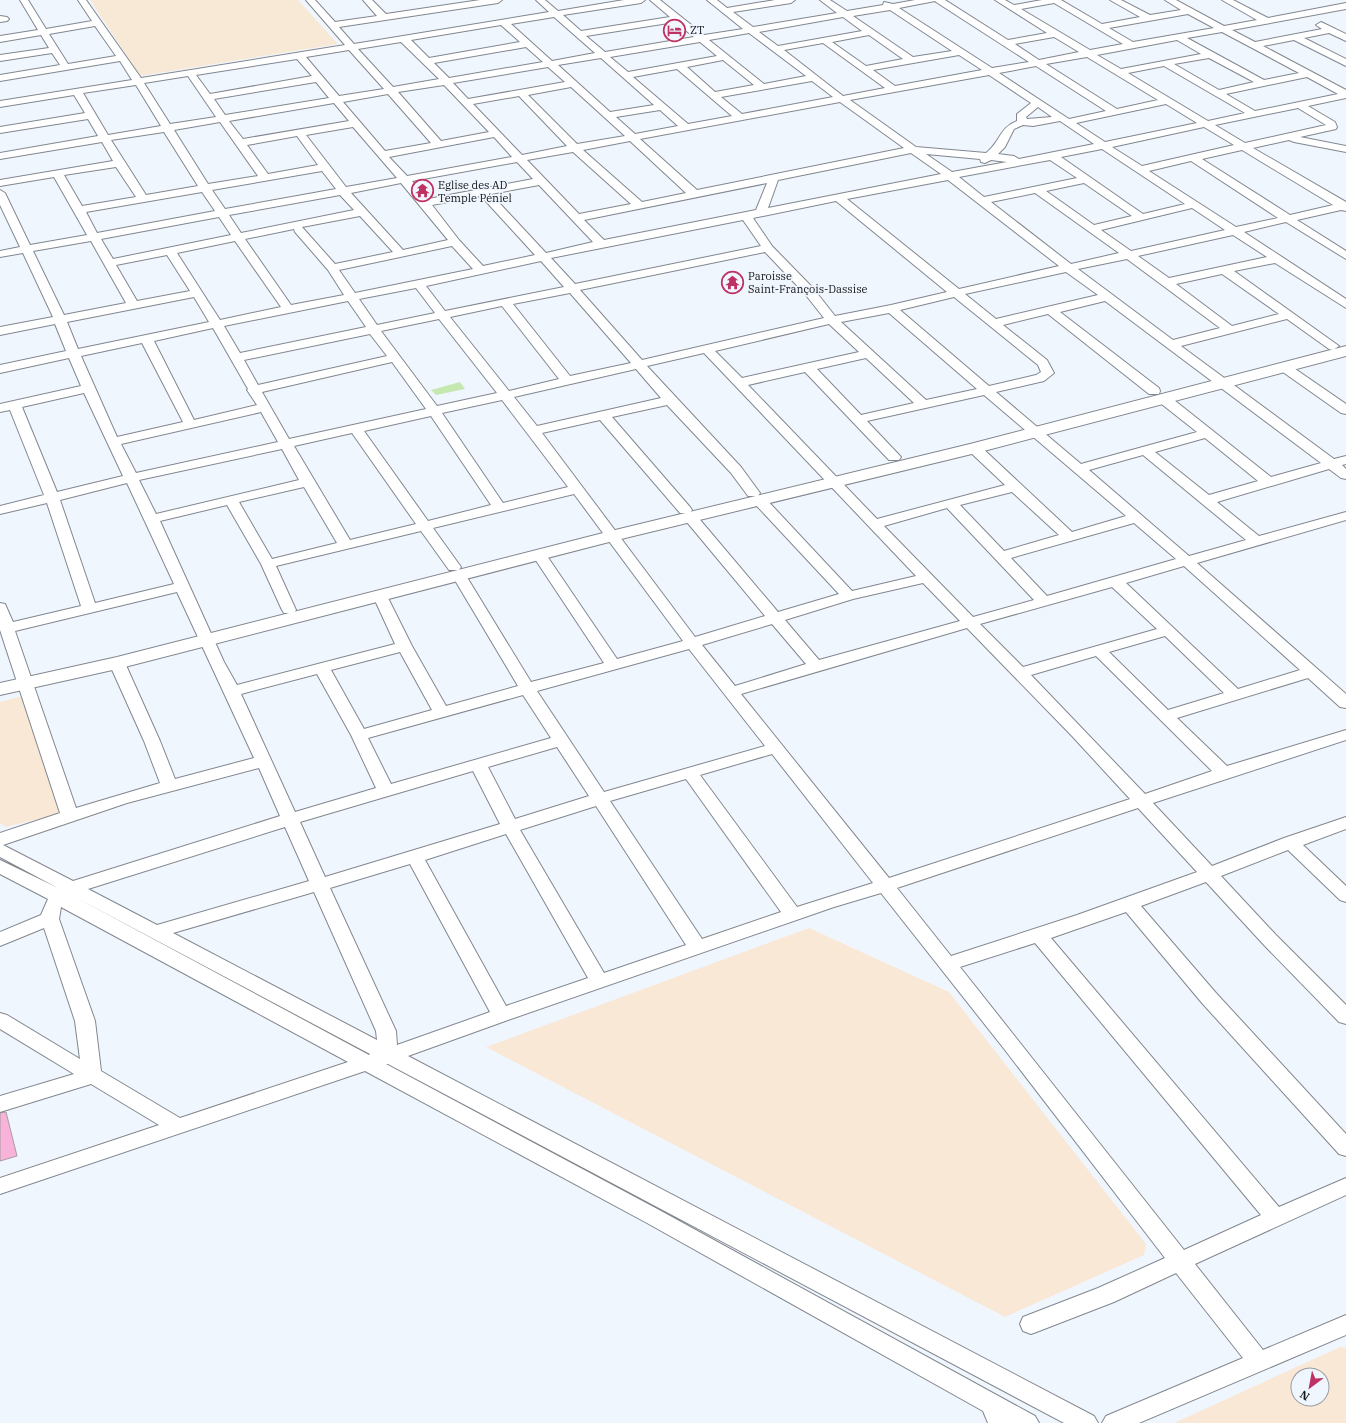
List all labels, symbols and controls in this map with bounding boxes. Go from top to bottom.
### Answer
hotel icon: ZT [661,17,687,43]
place label: ZT [690,23,704,37]
temple icon: Eglise des AD Temple Péniel [410,178,436,204]
place label: Eglise des AD Temple Péniel [438,178,512,205]
temple icon: Paroisse Saint-François-Dassise [720,269,746,295]
place label: Paroisse Saint-François-Dassise [748,269,868,296]
north arrow [1290,1367,1330,1407]
text: N [1297,1387,1312,1404]

